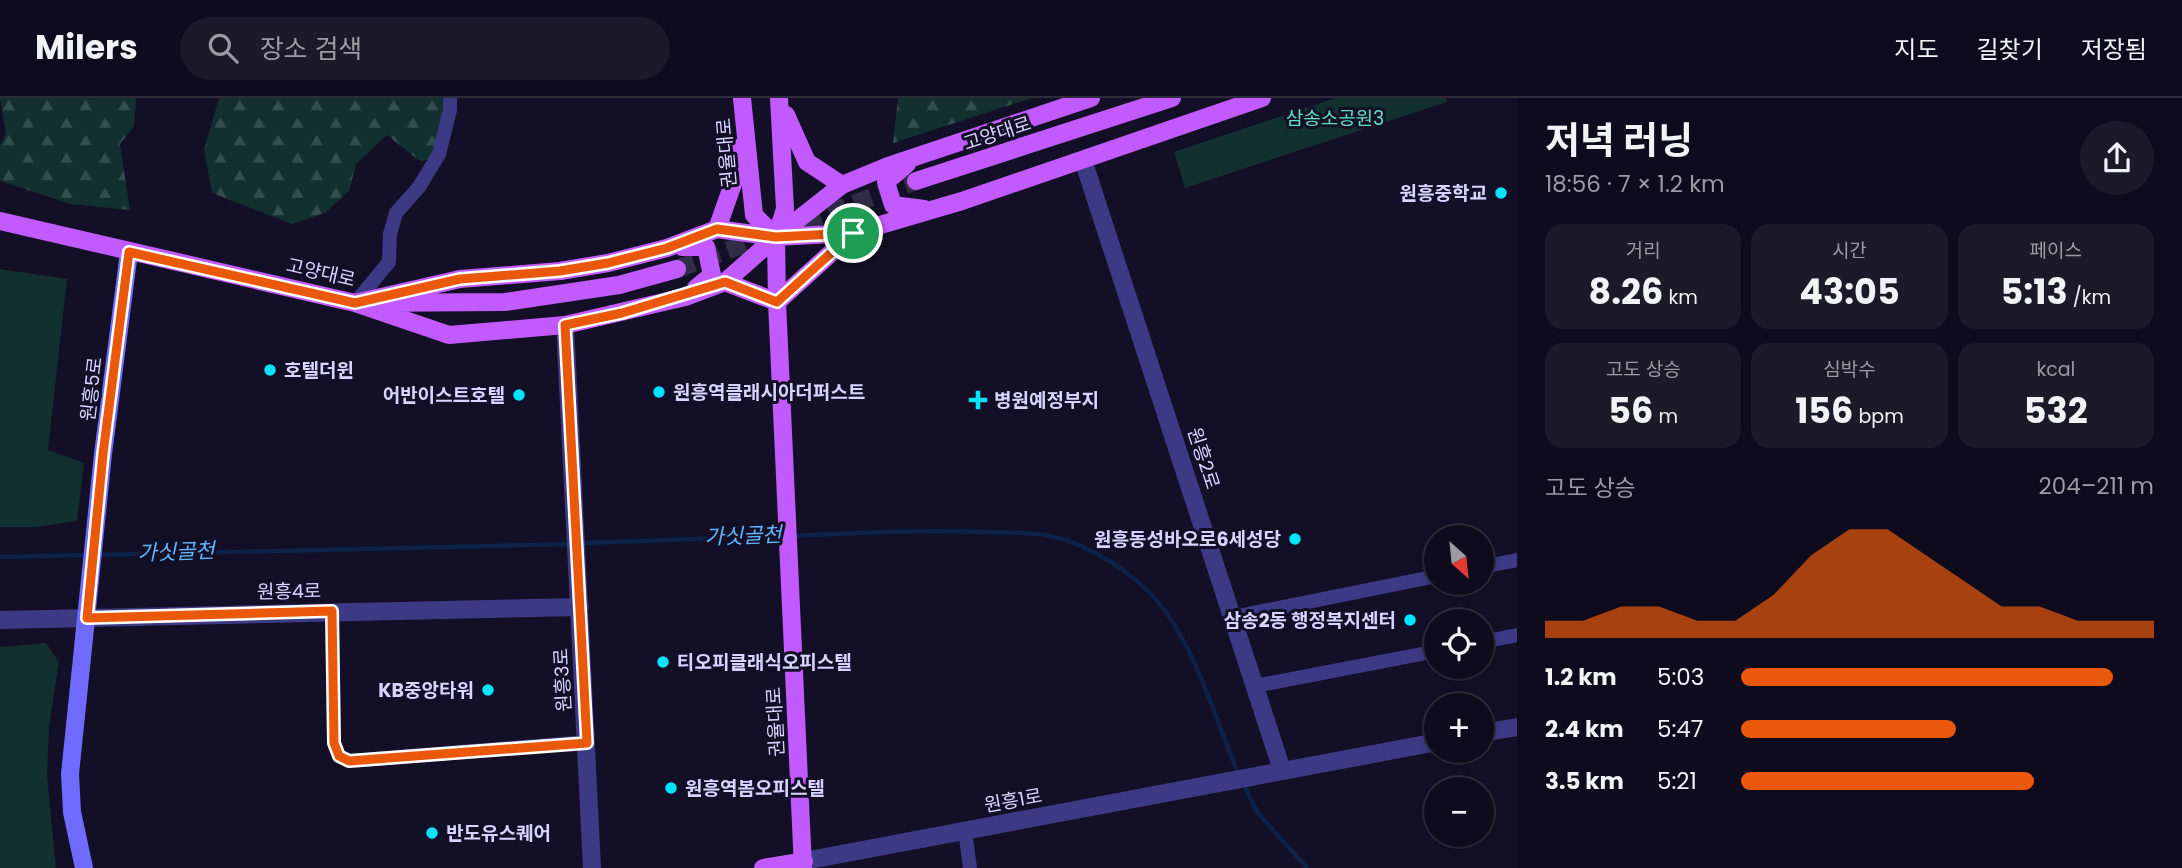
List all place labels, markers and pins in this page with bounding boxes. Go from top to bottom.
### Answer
place label: 원흥중학교 [1400,180,1487,207]
marker: 원흥중학교 [1493,185,1509,201]
pin [823,203,883,263]
place label: 호텔더윈 [284,357,354,384]
marker: 호텔더윈 [262,362,278,378]
place label: 원흥역클래시아더퍼스트 [673,379,865,406]
place label: 어반이스트호텔 [383,382,505,409]
marker: 원흥역클래시아더퍼스트 [651,384,667,400]
marker: 어반이스트호텔 [511,387,527,403]
place label: 병원예정부지 [994,387,1099,414]
marker: 병원예정부지 [968,390,988,410]
place label: 원흥동성바오로6세성당 [1094,526,1282,553]
marker: 원흥동성바오로6세성당 [1287,531,1303,547]
place label: 삼송2동 행정복지센터 [1224,607,1396,634]
marker: 삼송2동 행정복지센터 [1402,612,1418,628]
place label: 티오피클래식오피스텔 [677,649,852,676]
marker: 티오피클래식오피스텔 [655,654,671,670]
place label: KB중앙타워 [378,677,474,704]
marker: KB중앙타워 [480,682,496,698]
place label: 원흥역봄오피스텔 [685,775,825,802]
marker: 원흥역봄오피스텔 [663,780,679,796]
place label: 반도유스퀘어 [446,820,551,847]
marker: 반도유스퀘어 [424,825,440,841]

